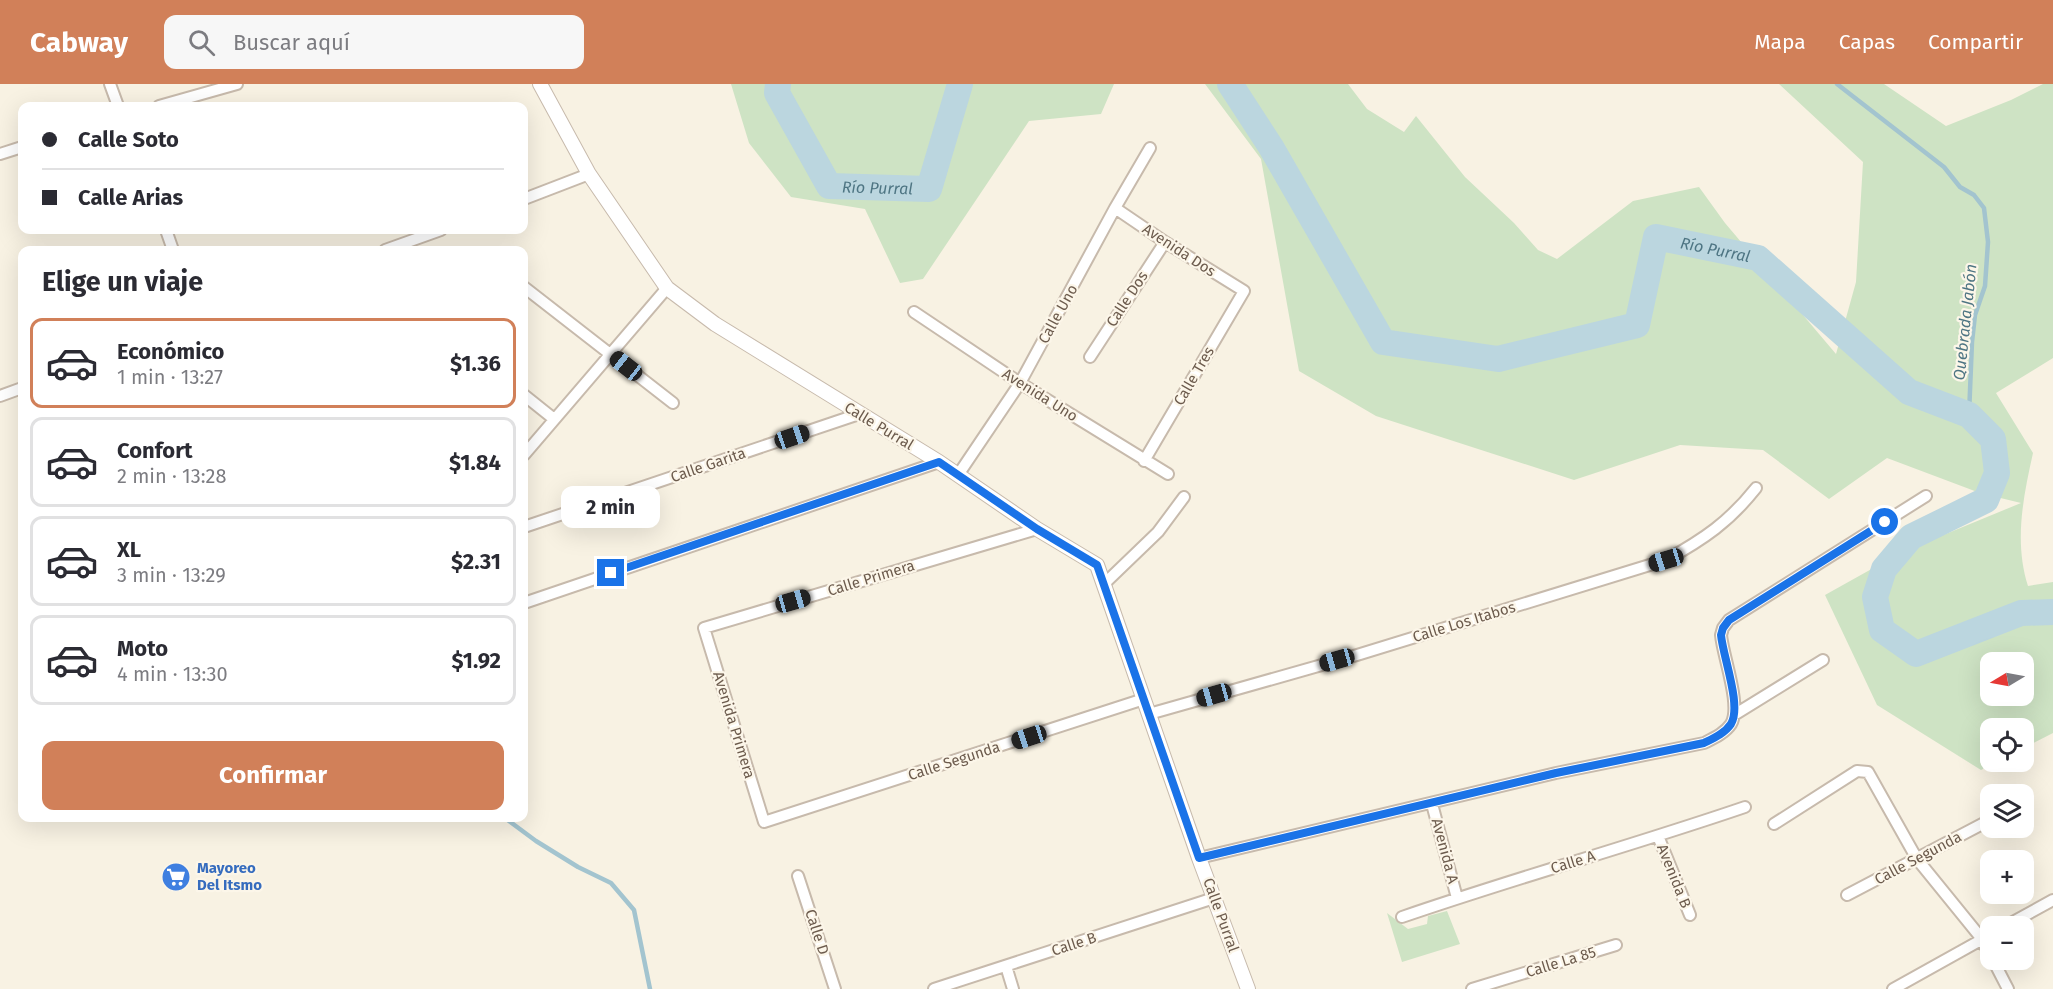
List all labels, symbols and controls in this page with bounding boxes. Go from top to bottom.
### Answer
search box [164,15,584,69]
text: Cabway [30,26,128,59]
icon: search [185,26,218,59]
text: Buscar aquí [233,29,350,56]
text: Mapa [1754,29,1806,55]
text: Capas [1839,29,1895,55]
text: Compartir [1928,29,2023,55]
text: Calle Soto [78,126,179,153]
water label: Río Purral [842,177,913,198]
text: Calle Arias [78,184,183,211]
street label: Avenida Dos [1139,220,1219,280]
water label: Río Purral [1679,233,1752,266]
water label: Quebrada Jabón [1949,263,1981,381]
text: Elige un viaje [42,266,203,298]
street label: Calle Dos [1102,268,1152,330]
street label: Calle Uno [1034,281,1082,347]
icon: car [45,336,99,390]
text: Económico [117,338,224,365]
street label: Calle Tres [1170,343,1218,409]
car [606,348,646,384]
text: $1.36 [450,350,501,377]
text: 1 min · 13:27 [117,365,223,389]
street label: Avenida Uno [999,365,1081,425]
street label: Calle Purral [841,398,917,454]
car [772,423,812,451]
icon: car [45,435,99,489]
text: Confort [117,437,193,464]
street label: Calle Garita [668,444,748,486]
text: $1.84 [449,449,501,476]
text: 2 min · 13:28 [117,464,226,488]
callout: 2 min [562,486,660,528]
text: 2 min [586,495,635,519]
route start [1871,508,1898,535]
icon: car [45,534,99,588]
text: XL [117,536,141,563]
car [1646,546,1686,574]
text: $2.31 [451,548,501,575]
street label: Calle Primera [825,556,917,600]
route end [597,559,624,586]
text: 3 min · 13:29 [117,563,226,587]
car [773,587,813,615]
street label: Calle Los Itabos [1410,598,1518,646]
icon: car [45,633,99,687]
text: Moto [117,635,168,662]
car [1317,646,1357,674]
text: $1.92 [451,647,501,674]
north arrow [1980,652,2034,706]
map controls [1980,652,2034,970]
text: 4 min · 13:30 [117,662,228,686]
street label: Avenida Primera [709,669,759,781]
car [1194,681,1234,709]
button: locate [1980,718,2034,772]
car [1009,723,1049,751]
street label: Calle Segunda [906,738,1002,784]
button: Confirmar [42,741,504,810]
button: layers [1980,784,2034,838]
street label: Avenida A [1428,816,1462,886]
street label: Calle Segunda [1871,828,1965,888]
street label: Avenida B [1653,841,1695,911]
street label: Calle A [1549,847,1598,877]
button: + [1980,850,2034,904]
place label: Mayoreo Del Itsmo [197,859,262,894]
supermarket icon: Mayoreo Del Itsmo [160,861,192,893]
street label: Calle Purral [1199,875,1243,955]
street label: Calle D [801,907,833,957]
button: − [1980,916,2034,970]
street label: Calle B [1049,928,1099,960]
street label: Calle La 85 [1524,943,1598,981]

